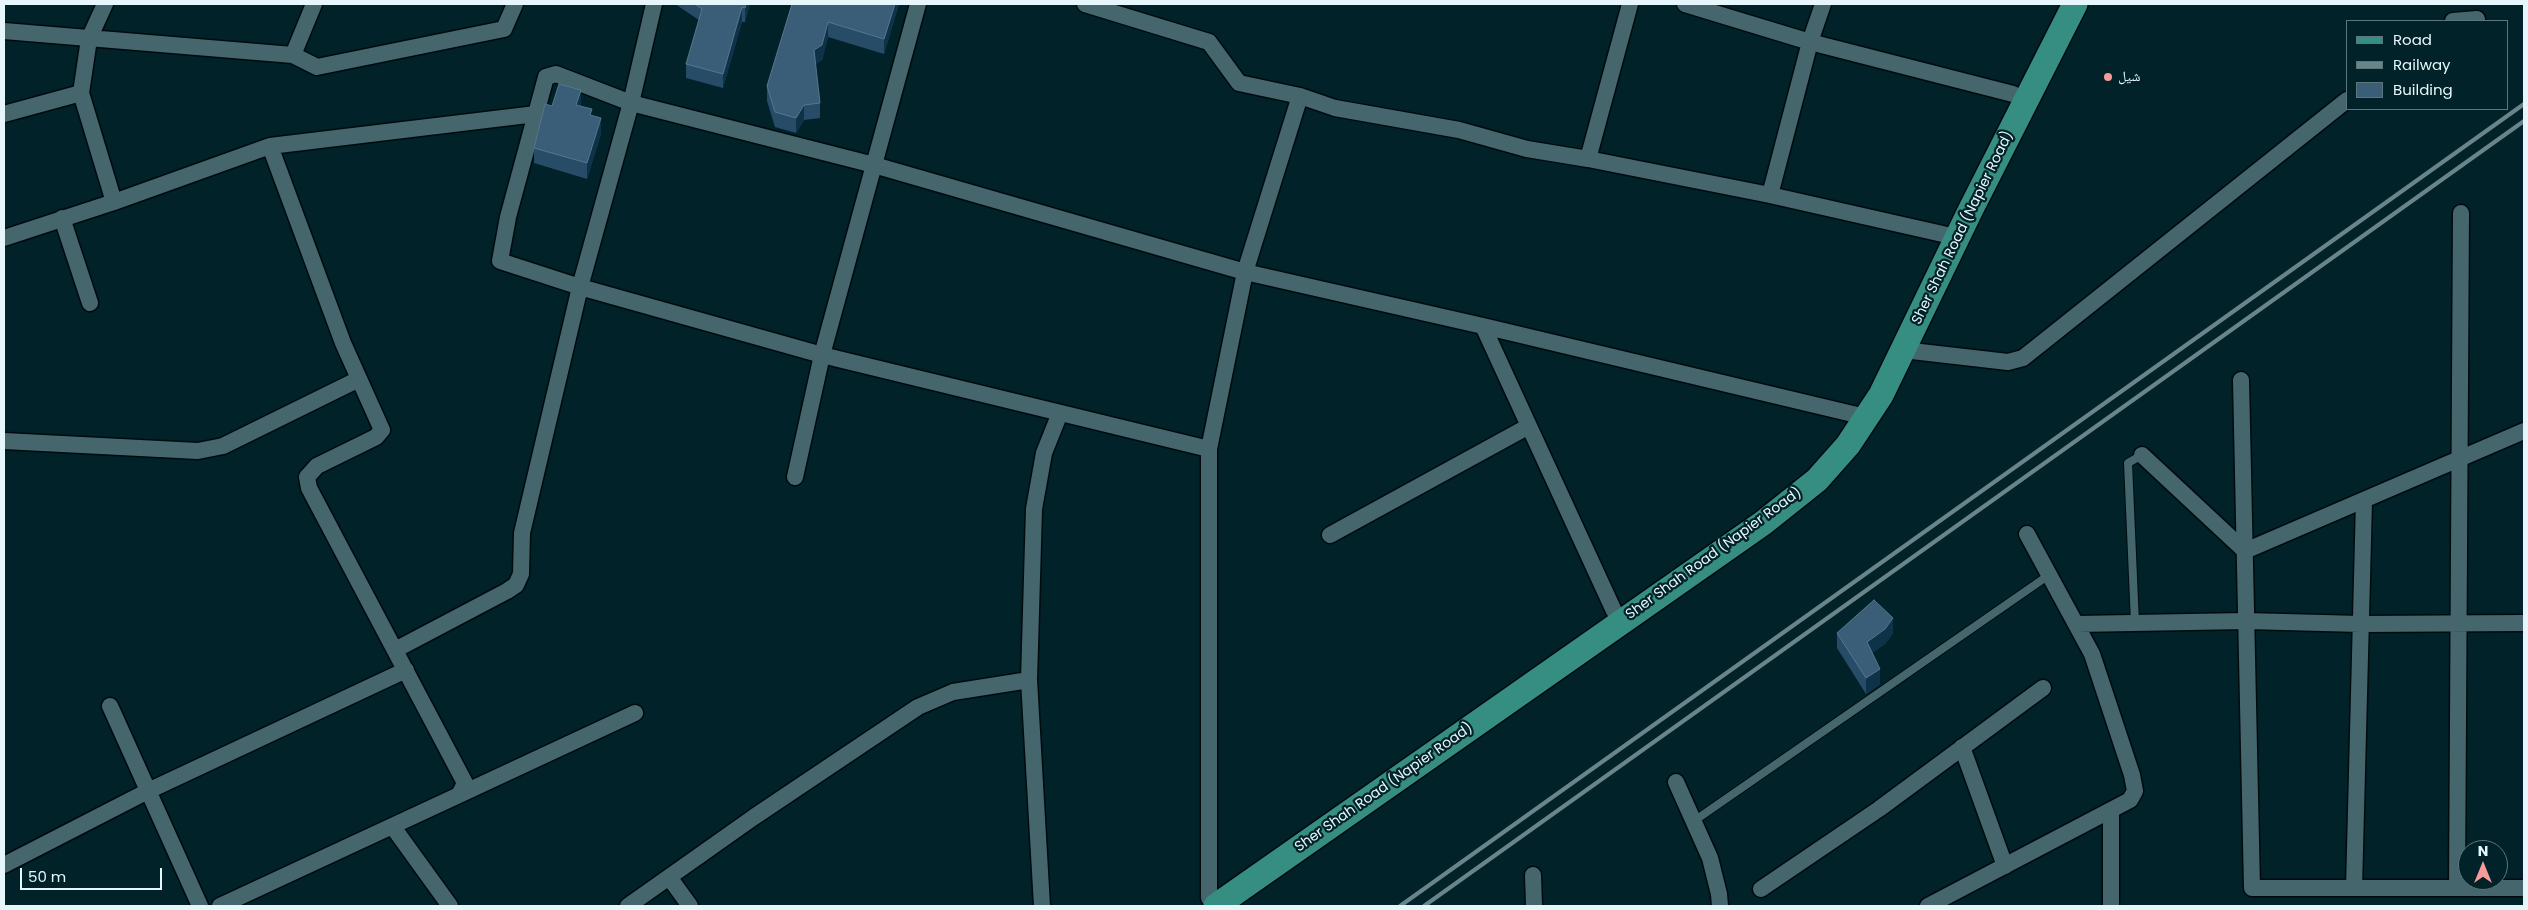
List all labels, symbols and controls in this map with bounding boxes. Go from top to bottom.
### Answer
legend [2346,20,2508,110]
text: Road [2393,29,2432,50]
text: Railway [2393,54,2451,75]
place label: شیل [2118,69,2141,85]
marker: شیل [2102,71,2114,83]
text: Building [2393,79,2453,100]
street label: Sher Shah Road (Napier Road) [1909,128,2017,328]
street label: Sher Shah Road (Napier Road) [1623,485,1805,623]
street label: Sher Shah Road (Napier Road) [1292,720,1476,856]
north arrow [2458,840,2508,890]
text: N [2478,841,2488,861]
scale bar [22,858,165,890]
text: 50 m [28,866,66,887]

